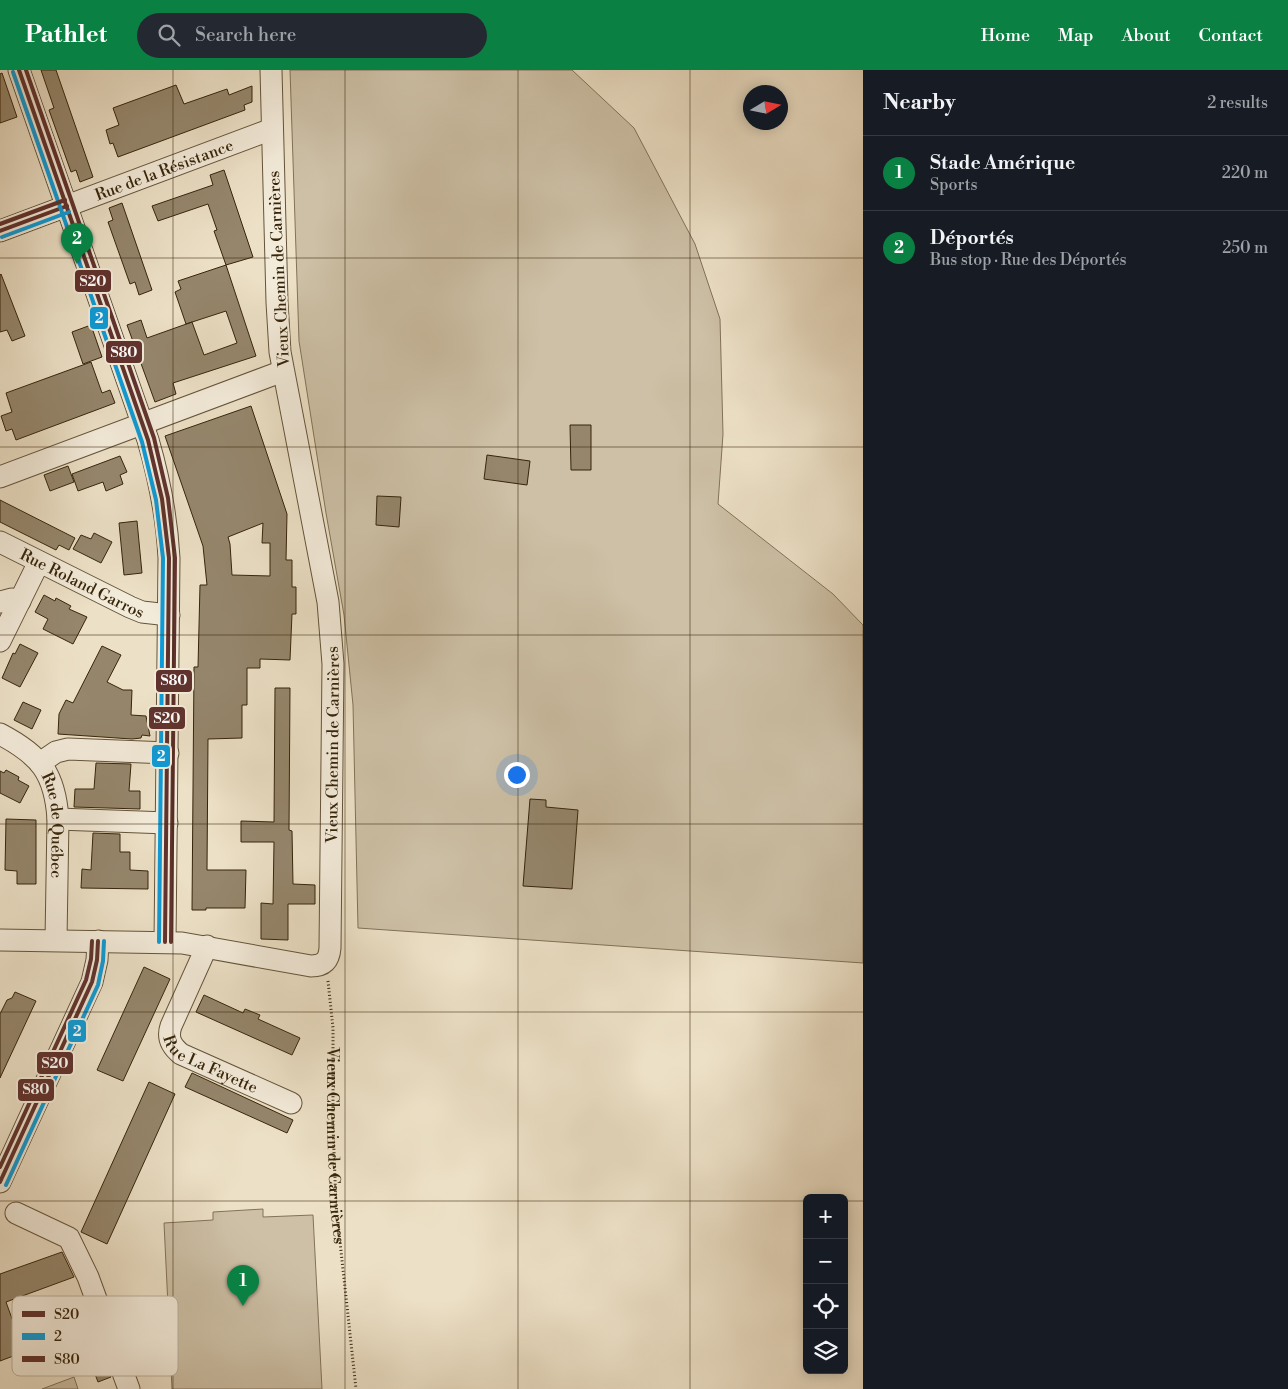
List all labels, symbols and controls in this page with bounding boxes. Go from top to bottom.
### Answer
search box [137,13,487,58]
text: Pathlet [25,20,107,50]
icon: search [155,21,183,49]
text: Search here [195,23,296,47]
text: Home [981,24,1030,47]
text: Map [1058,24,1094,47]
text: About [1122,24,1171,47]
text: Contact [1199,24,1263,47]
north arrow [743,85,788,130]
text: Nearby [883,90,956,116]
text: 2 results [1207,93,1268,113]
street label: Rue de la Résistance [92,135,236,206]
text: Stade Amérique [930,151,1075,175]
text: 1 [895,163,903,183]
text: 220 m [1222,163,1268,183]
street label: Vieux Chemin de Carnières [264,170,294,369]
text: Sports [930,175,977,195]
pin: 2 [61,223,93,264]
text: Déportés [930,226,1014,250]
text: 2 [894,238,904,258]
text: 250 m [1222,238,1268,258]
text: Bus stop · Rue des Déportés [930,250,1127,270]
line badge: S20 [74,269,112,293]
text: S20 [80,273,106,291]
line badge: 2 [89,306,109,330]
text: 2 [95,310,104,328]
line badge: S80 [105,340,143,364]
text: S80 [110,344,138,362]
street label: Rue Roland Garros [16,545,147,623]
street label: Vieux Chemin de Carnières [322,645,344,844]
line badge: S80 [155,669,193,693]
text: S80 [160,672,188,690]
line badge: S20 [148,706,186,730]
text: S20 [154,710,180,728]
line badge: 2 [151,744,171,768]
text: 2 [157,748,166,766]
your location [504,762,530,788]
street label: Rue de Québec [37,769,67,878]
line badge: 2 [67,1019,87,1043]
text: 2 [73,1023,82,1041]
street label: Rue La Fayette [158,1033,261,1098]
street label: Vieux Chemin de Carnières [322,1046,349,1245]
line badge: S20 [36,1051,74,1075]
text: S20 [42,1055,68,1073]
line badge: S80 [17,1078,55,1102]
text: S80 [22,1081,50,1099]
map controls [803,1194,848,1374]
button: + [803,1194,848,1239]
button: − [803,1239,848,1284]
pin: 1 [227,1265,259,1306]
button: locate [803,1284,848,1329]
legend [12,1296,178,1376]
text: S20 [54,1306,79,1324]
text: 2 [54,1328,62,1346]
button: layers [803,1329,848,1374]
text: S80 [54,1351,80,1369]

